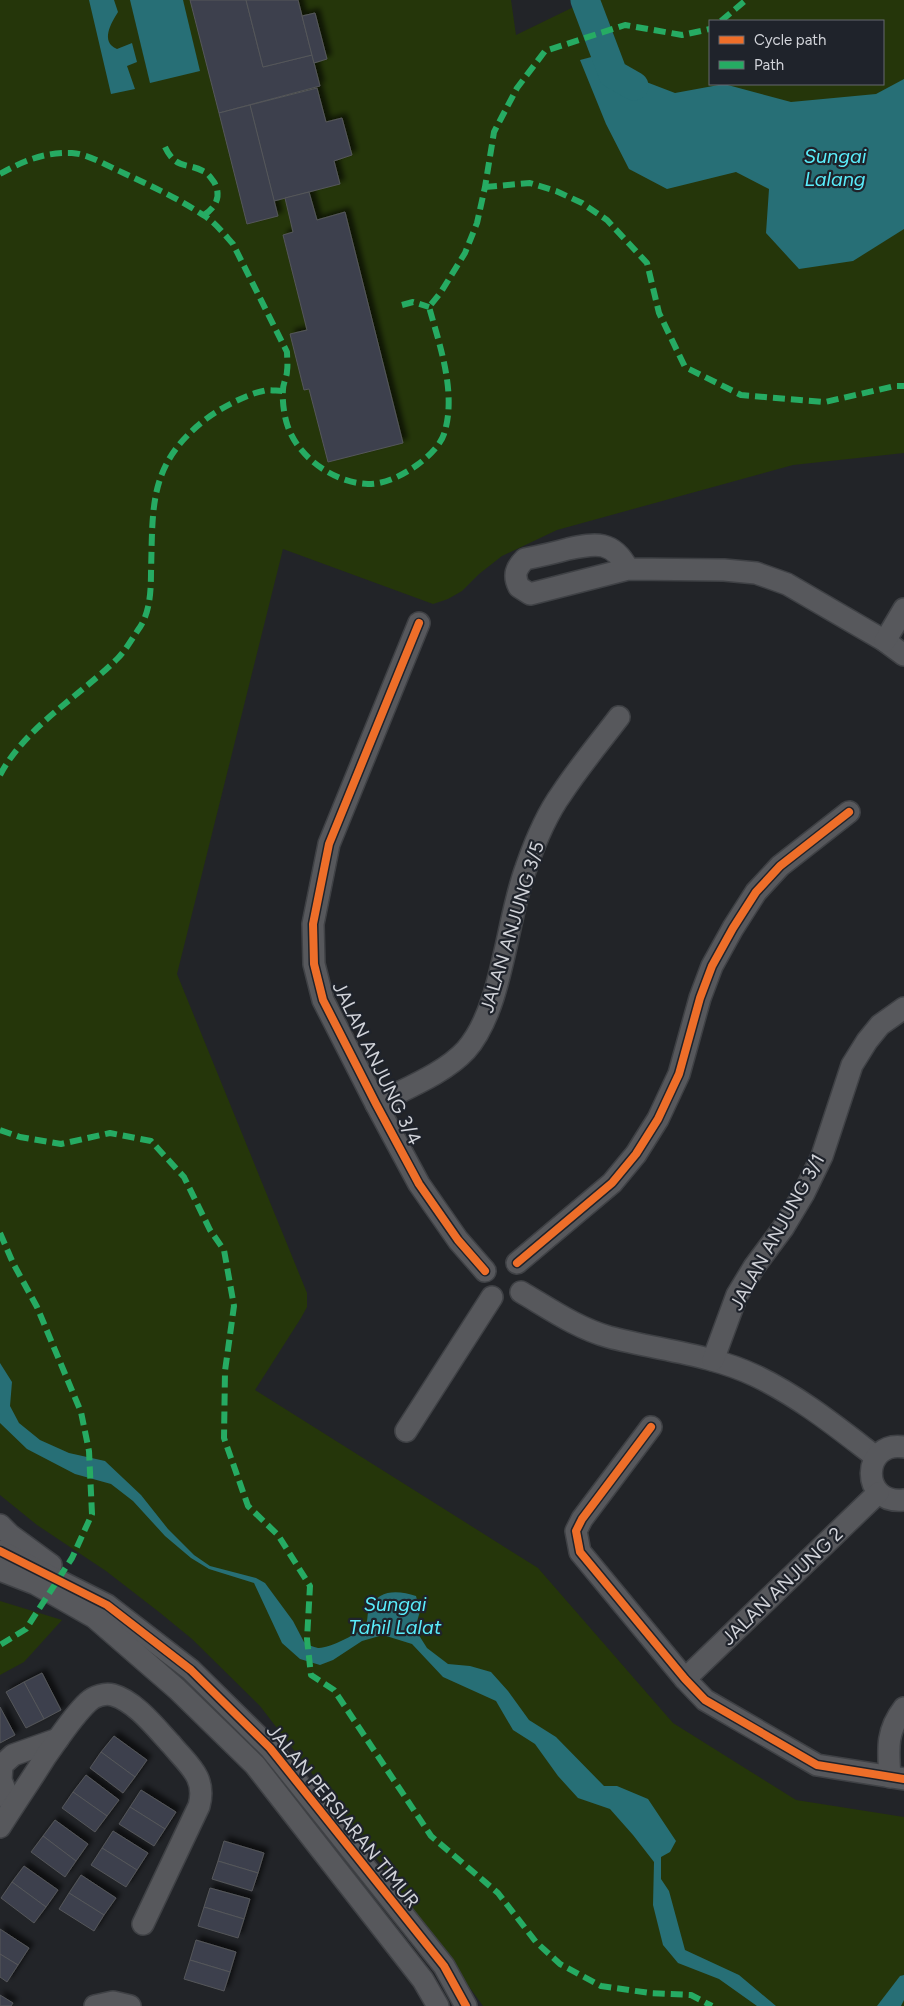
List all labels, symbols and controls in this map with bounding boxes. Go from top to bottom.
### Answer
legend [709,20,884,85]
text: Cycle path [754,31,826,49]
text: Path [754,56,784,74]
water label: Sungai Lalang [804,144,867,191]
street label: JALAN ANJUNG 3/5 [475,838,549,1016]
street label: JALAN ANJUNG 3/4 [327,978,427,1149]
street label: JALAN ANJUNG 3/1 [725,1150,829,1314]
street label: JALAN ANJUNG 2 [716,1522,848,1650]
water label: Sungai Tahil Lalat [349,1592,442,1639]
street label: JALAN PERSIARAN TIMUR [262,1719,424,1913]

